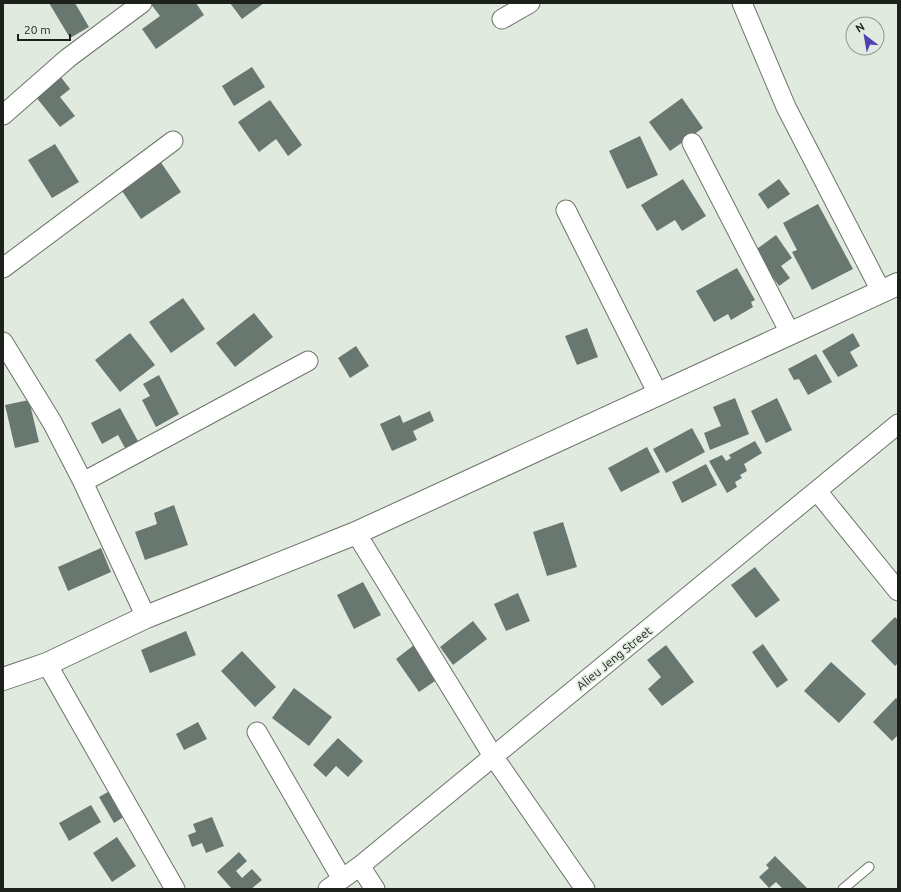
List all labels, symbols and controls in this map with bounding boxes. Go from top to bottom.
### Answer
scale bar [18,16,70,42]
north arrow [845,16,885,56]
text: N [853,20,866,35]
text: 20 m [24,23,51,36]
street label: Alieu Jeng Street [574,624,654,692]

